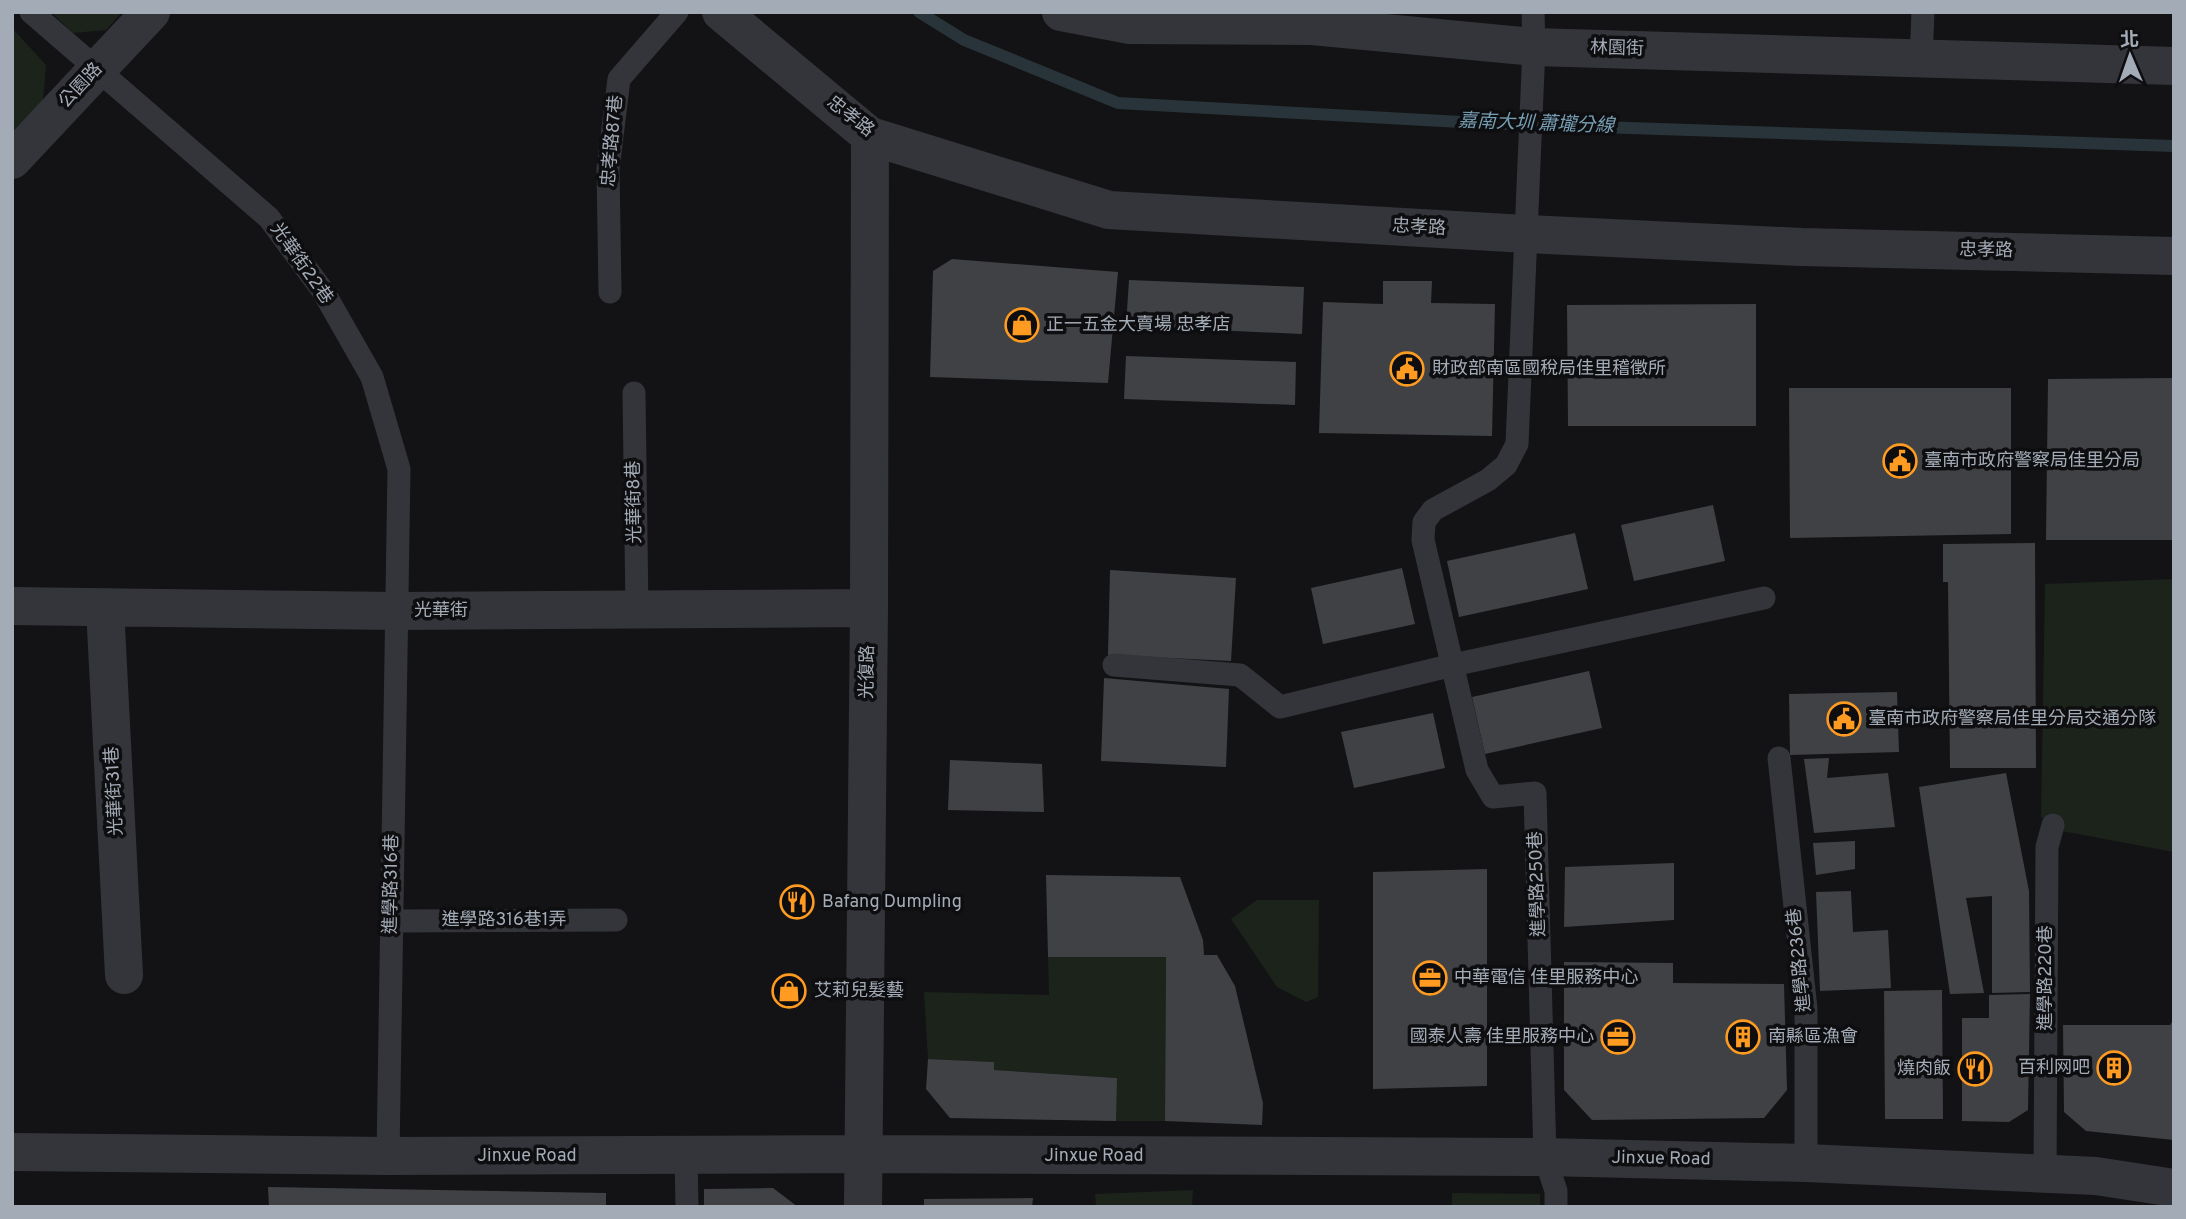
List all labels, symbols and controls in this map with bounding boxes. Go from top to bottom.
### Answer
north arrow [2095,21,2165,91]
text: 北 [2120,29,2139,53]
street label: 林園街 [1590,37,1644,61]
street label: 公園路 [54,58,108,114]
street label: 忠孝路 [822,91,878,143]
street label: 忠孝路87巷 [598,94,628,188]
water label: 嘉南大圳 蕭壠分線 [1457,109,1617,139]
street label: 忠孝路 [1391,215,1447,241]
street label: 光華街22巷 [265,219,337,309]
street label: 忠孝路 [1959,239,2013,263]
shop icon: 正一五金大賣場 忠孝店 [1003,306,1041,344]
place label: 正一五金大賣場 忠孝店 [1046,314,1230,337]
public building icon: 財政部南區國稅局佳里稽徵所 [1388,350,1426,388]
place label: 財政部南區國稅局佳里稽徵所 [1432,358,1666,381]
public building icon: 臺南市政府警察局佳里分局 [1881,442,1919,480]
place label: 臺南市政府警察局佳里分局 [1924,450,2140,473]
street label: 光華街8巷 [623,460,647,544]
street label: 光華街 [414,600,468,623]
street label: 光復路 [856,645,880,699]
public building icon: 臺南市政府警察局佳里分局交通分隊 [1825,700,1863,738]
place label: 臺南市政府警察局佳里分局交通分隊 [1868,708,2156,731]
street label: 光華街31巷 [101,746,129,836]
street label: 進學路250巷 [1525,831,1551,937]
street label: 進學路316巷 [380,834,404,934]
restaurant icon: Bafang Dumpling [778,883,816,921]
place label: Bafang Dumpling [822,891,962,914]
street label: 進學路236巷 [1783,907,1817,1013]
street label: 進學路316巷1弄 [442,909,566,932]
street label: 進學路220巷 [2035,925,2058,1031]
office icon: 中華電信 佳里服務中心 [1411,959,1449,997]
place label: 中華電信 佳里服務中心 [1454,967,1638,990]
shop icon: 艾莉兒髮藝 [770,972,808,1010]
place label: 艾莉兒髮藝 [814,980,904,1003]
office icon: 國泰人壽 佳里服務中心 [1599,1018,1637,1056]
building icon: 南縣區漁會 [1724,1018,1762,1056]
place label: 國泰人壽 佳里服務中心 [1410,1026,1594,1049]
place label: 南縣區漁會 [1768,1026,1858,1049]
building icon: 百利网吧 [2095,1049,2133,1087]
restaurant icon: 燒肉飯 [1956,1050,1994,1088]
place label: 百利网吧 [2018,1057,2090,1080]
place label: 燒肉飯 [1897,1058,1951,1081]
street label: Jinxue Road [477,1145,577,1168]
street label: Jinxue Road [1044,1145,1144,1168]
street label: Jinxue Road [1611,1147,1711,1171]

